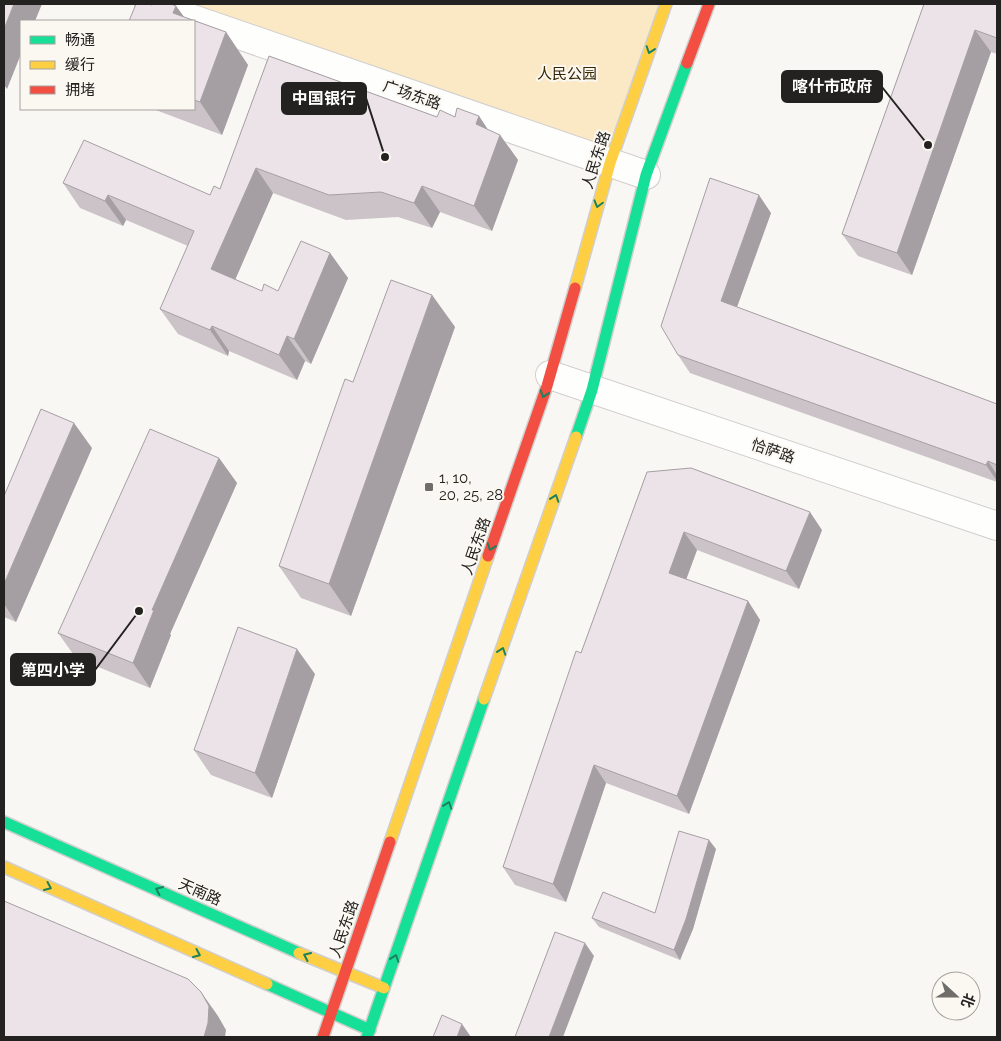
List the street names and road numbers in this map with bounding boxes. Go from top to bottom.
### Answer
street label: 广场东路 [381,77,443,113]
street label: 人民东路 [578,129,614,191]
street label: 恰萨路 [749,435,797,467]
street label: 人民东路 [458,515,494,577]
street label: 天南路 [176,875,224,909]
street label: 人民东路 [326,898,362,960]

